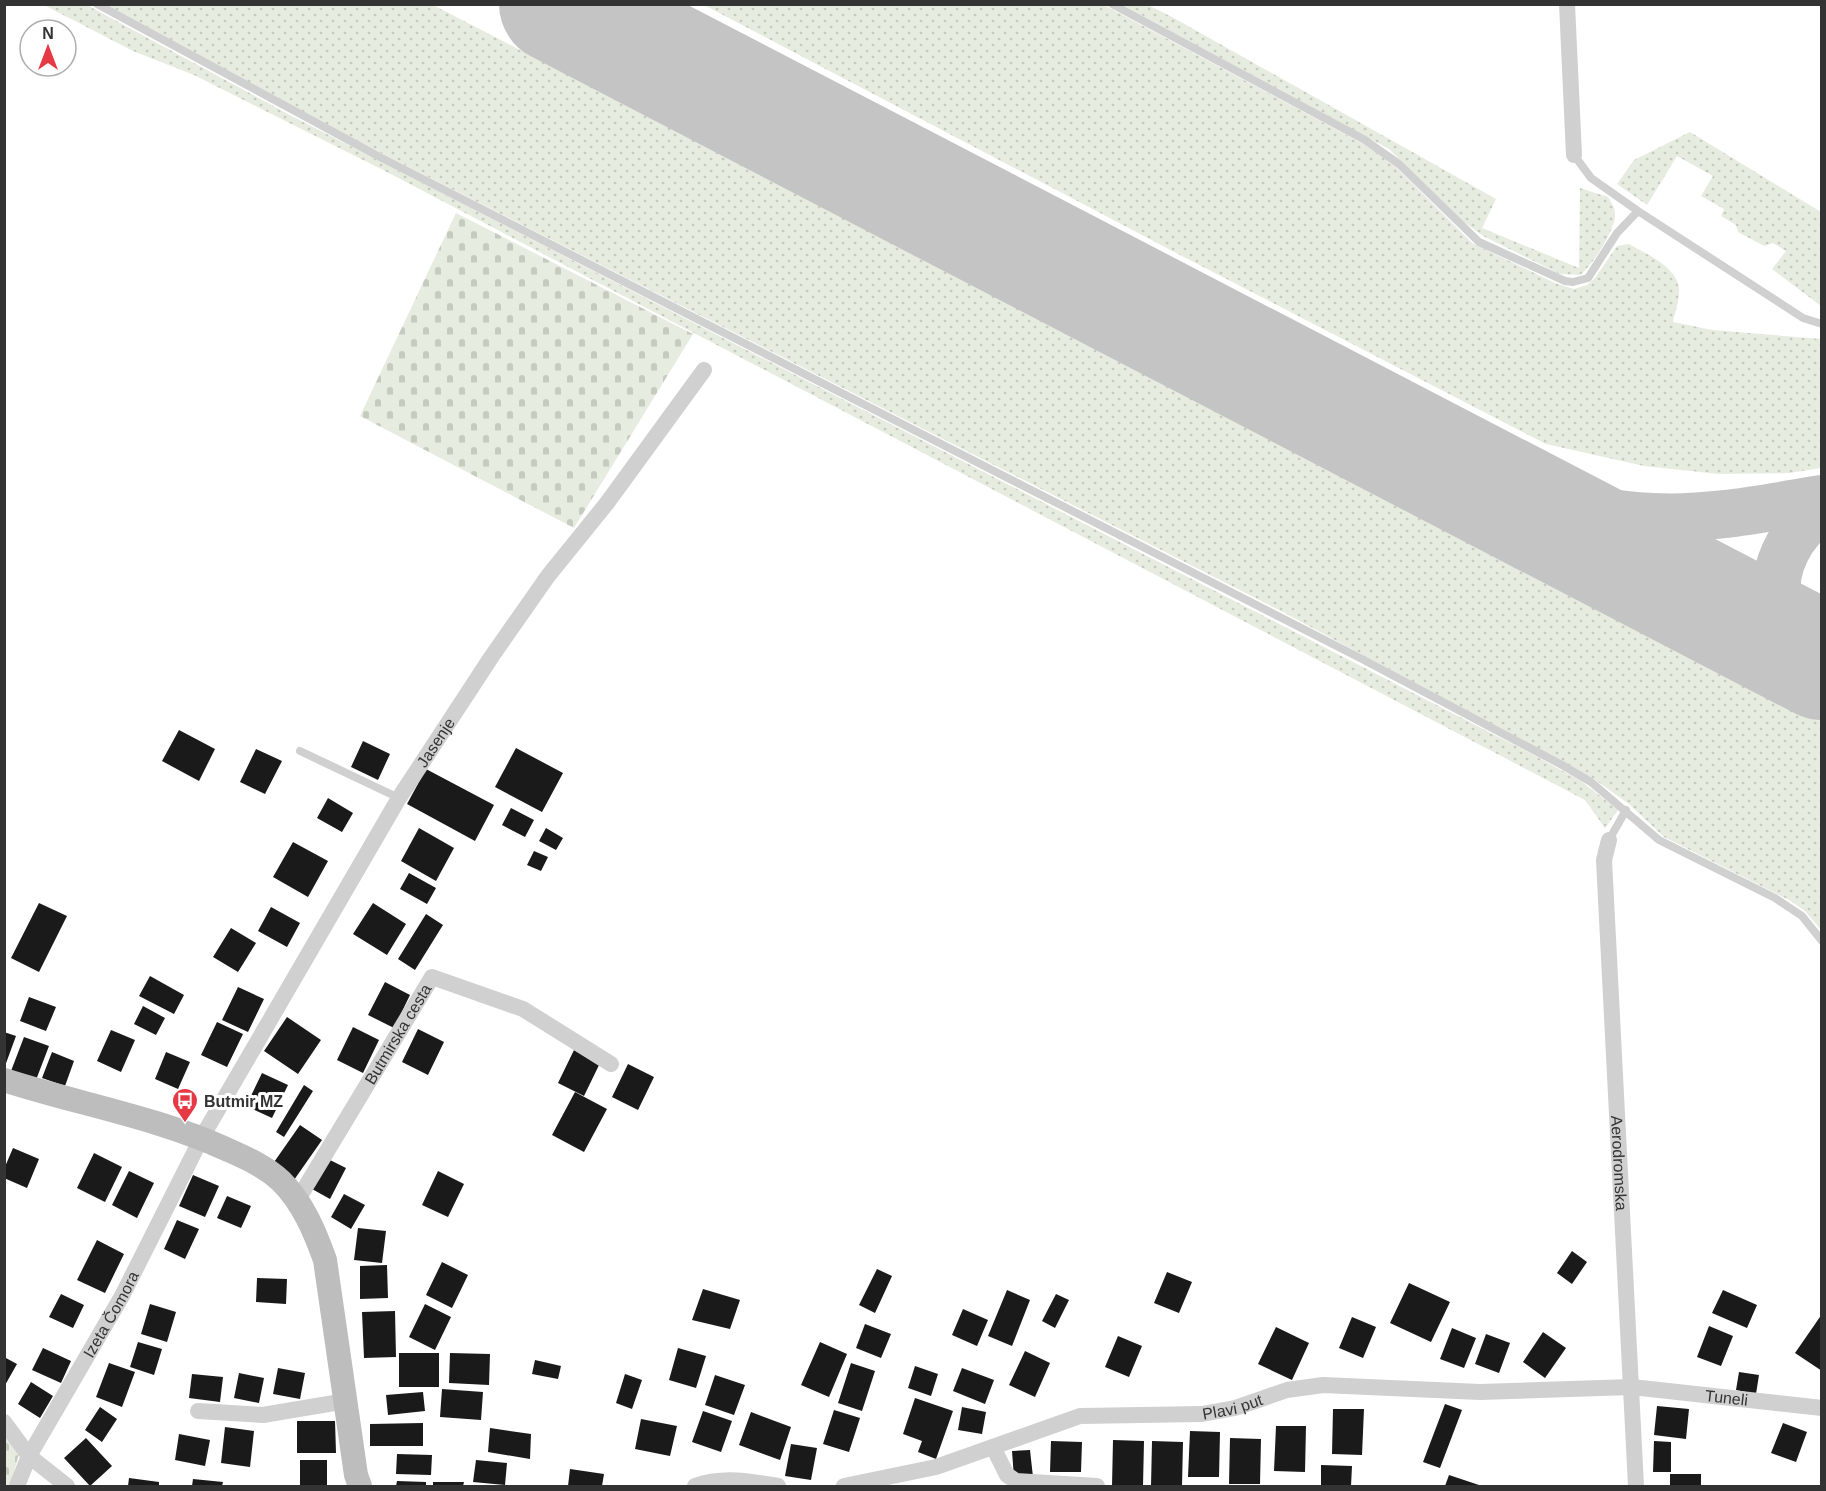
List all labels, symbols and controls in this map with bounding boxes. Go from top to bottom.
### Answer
north arrow [18,18,78,78]
text: N [42,25,54,42]
street label: Jasenje [414,715,458,770]
street label: Butmirska cesta [361,981,435,1087]
bus stop icon: Butmir MZ [170,1086,200,1124]
place label: Butmir MZ [204,1093,283,1110]
street label: Aerodromska [1608,1115,1630,1211]
street label: Izeta Čomora [80,1268,142,1361]
street label: Tuneli [1704,1387,1749,1409]
street label: Plavi put [1201,1391,1265,1423]

